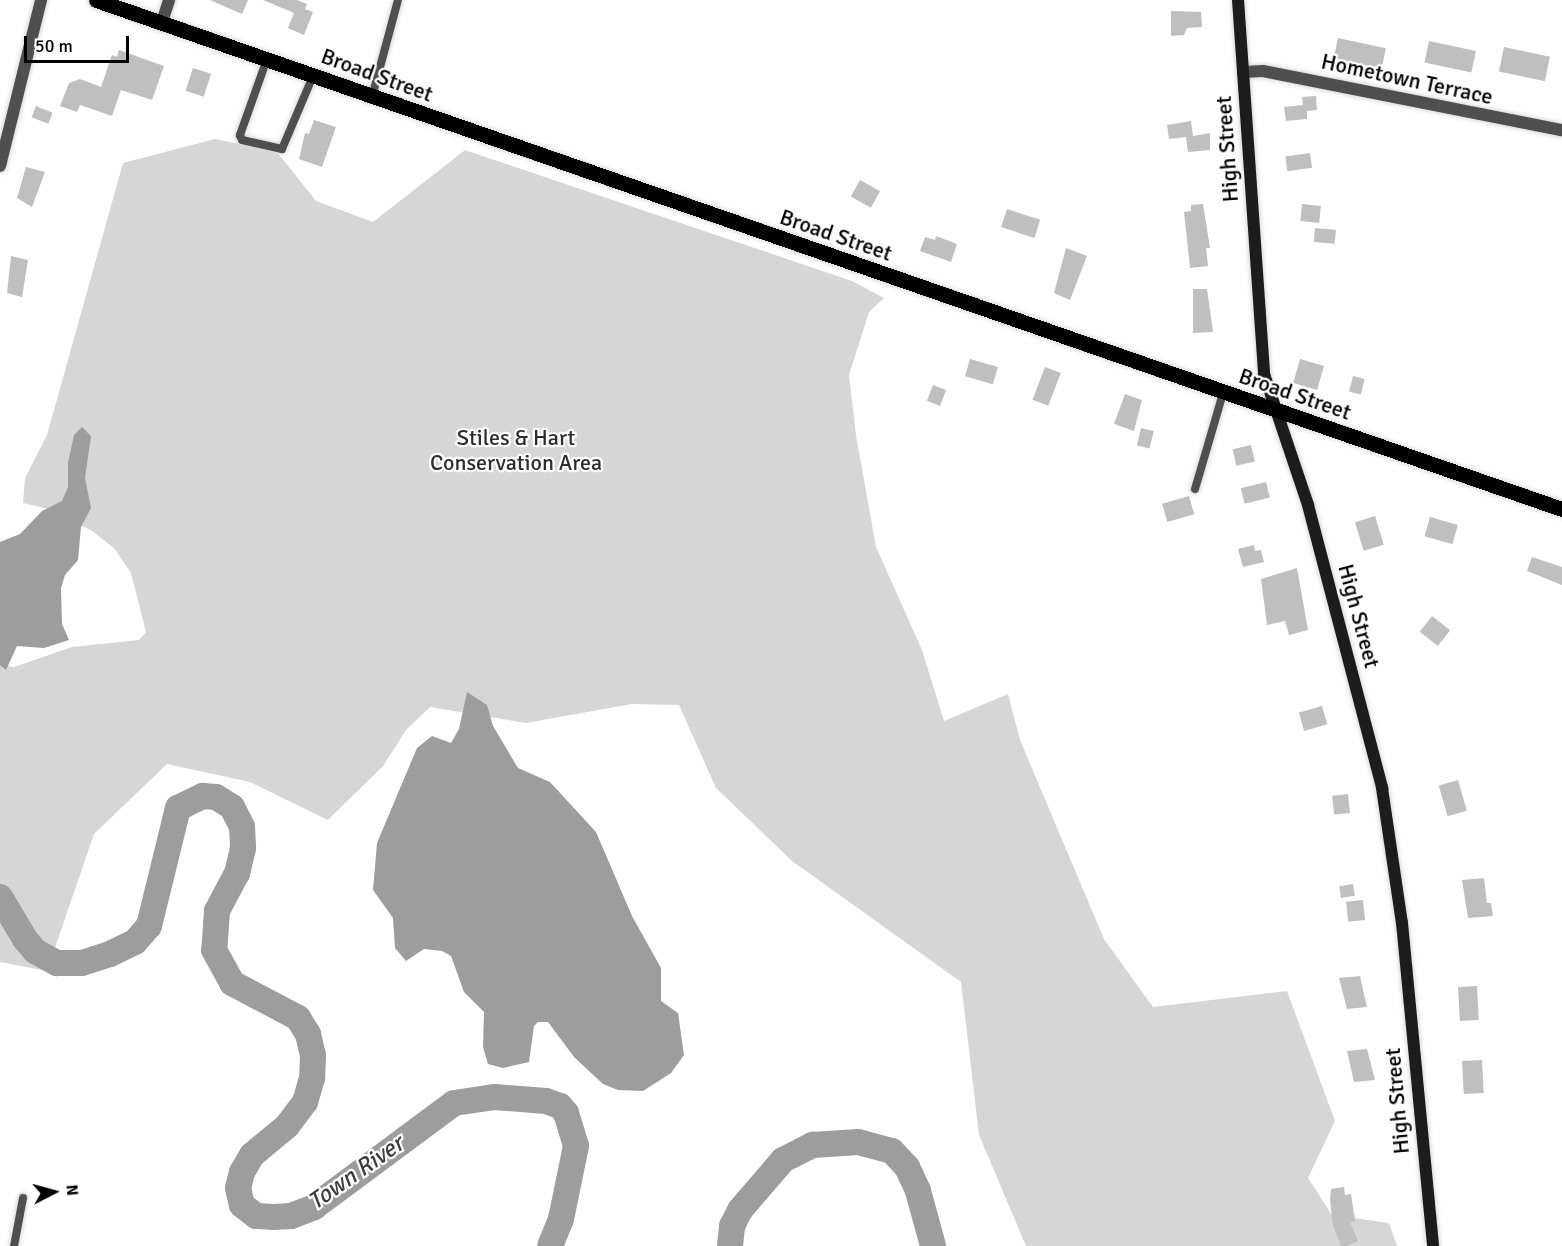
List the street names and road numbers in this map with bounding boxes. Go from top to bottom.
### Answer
street label: Broad Street [318,43,436,107]
street label: Hometown Terrace [1319,48,1495,110]
street label: High Street [1210,95,1244,203]
street label: Broad Street [776,203,896,267]
street label: Broad Street [1235,362,1355,426]
street label: High Street [1332,561,1386,671]
street label: High Street [1379,1047,1415,1155]

